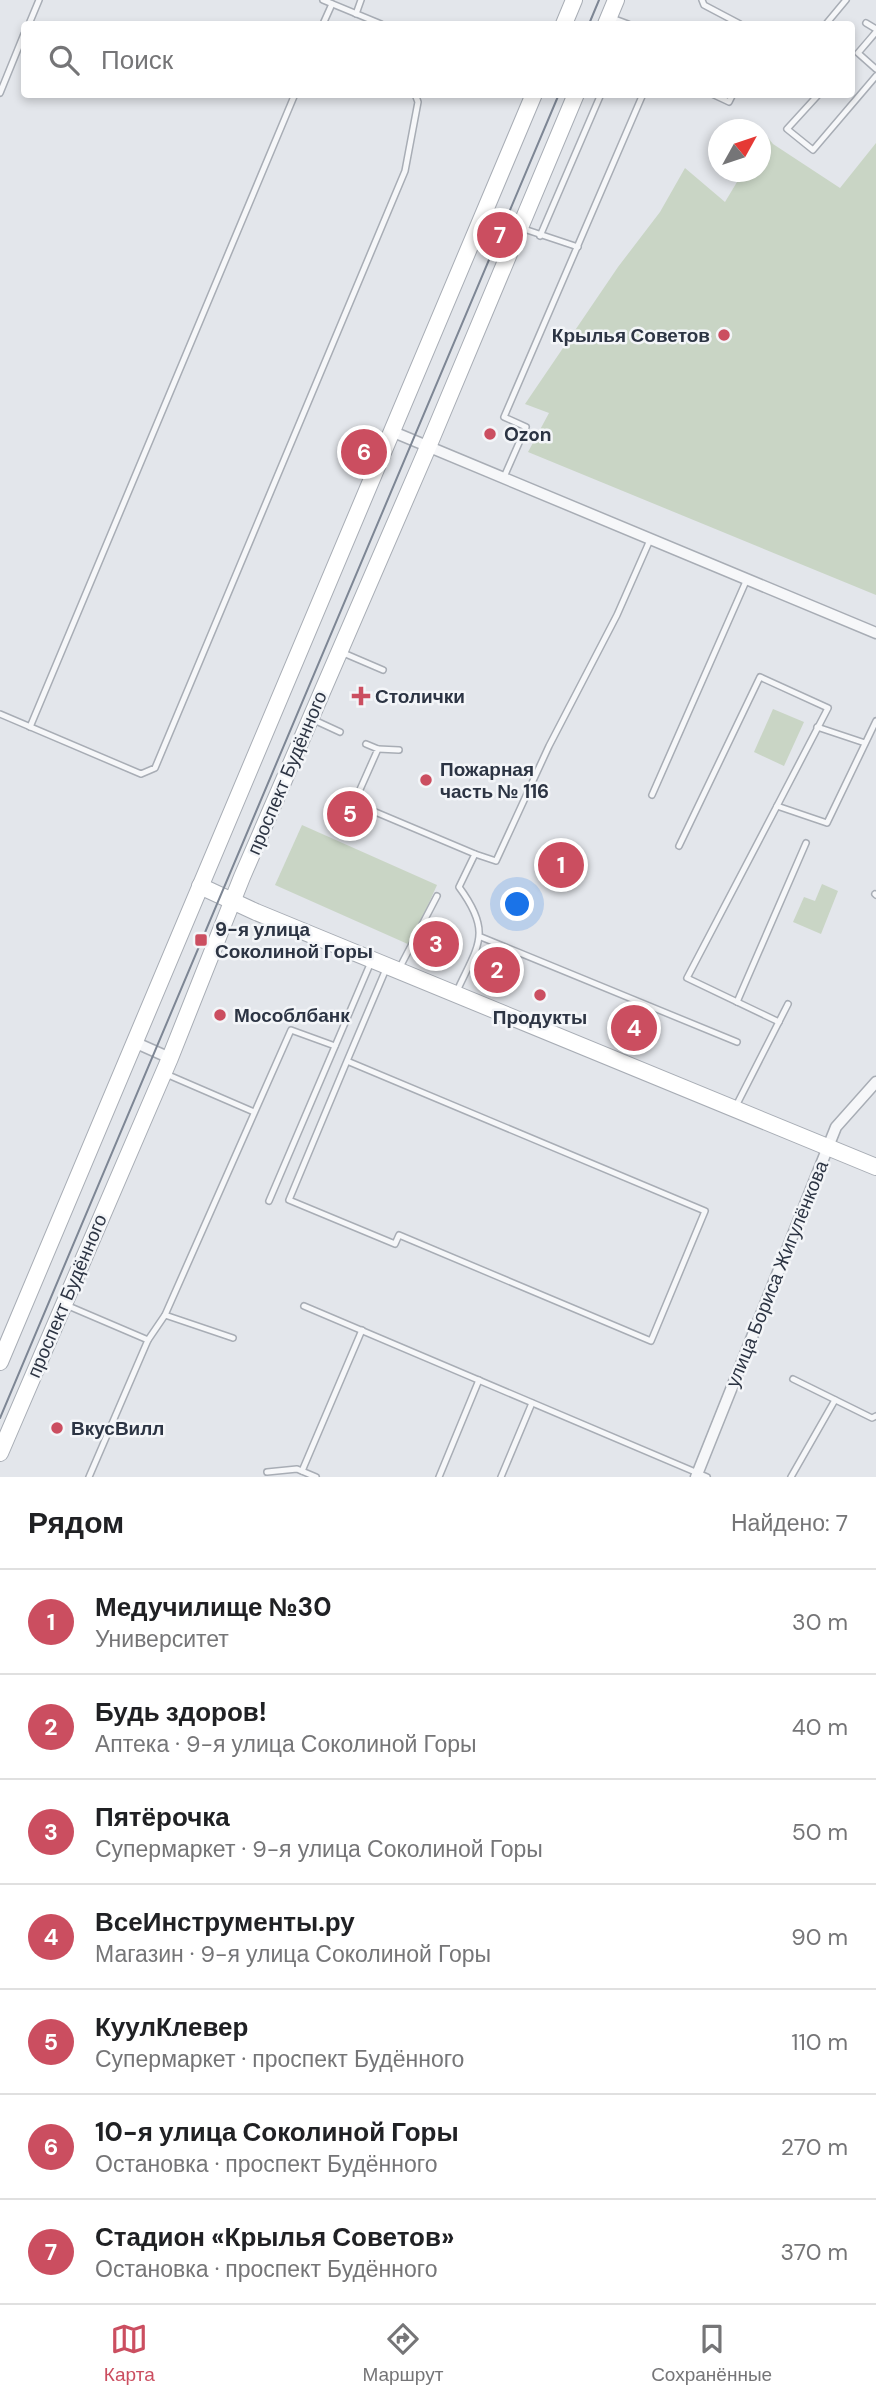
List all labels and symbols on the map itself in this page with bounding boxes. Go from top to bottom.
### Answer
north arrow [708,119,771,182]
pin: 7 [477,209,523,261]
place label: Крылья Советов [552,323,710,348]
marker: Крылья Советов [716,327,732,343]
place label: Ozon [504,422,552,447]
pin: 6 [341,426,387,478]
marker: Ozon [482,426,498,442]
place label: Столички [375,684,465,709]
street label: проспект Будённого [241,687,333,859]
marker: Столички [353,688,369,704]
place label: Пожарная часть № 116 [440,757,549,804]
marker: Пожарная часть № 116 [418,772,434,788]
pin: 5 [327,788,373,840]
pin: 1 [538,839,584,891]
your location [500,887,534,921]
place label: 9-я улица Соколиной Горы [215,917,373,964]
pin: 3 [413,918,459,970]
marker: 9-я улица Соколиной Горы [193,932,209,948]
pin: 2 [474,944,520,996]
marker: Продукты [532,987,548,1003]
pin: 4 [611,1002,657,1054]
place label: Мособлбанк [234,1003,350,1028]
place label: Продукты [493,1005,587,1030]
marker: Мособлбанк [212,1007,228,1023]
street label: улица Бориса Жигулёнкова [720,1157,834,1391]
street label: проспект Будённого [21,1210,113,1382]
place label: ВкусВилл [71,1416,164,1441]
marker: ВкусВилл [49,1420,65,1436]

